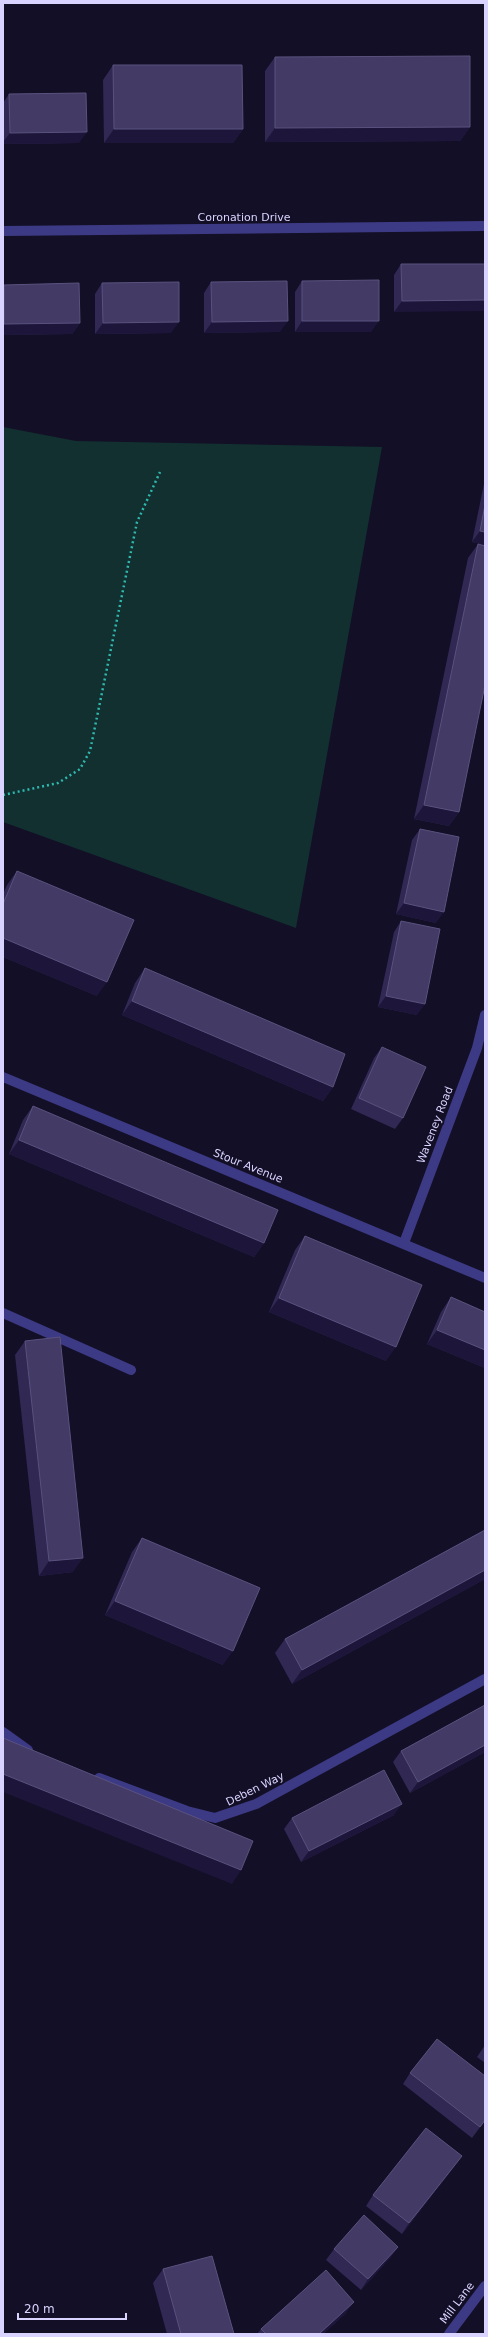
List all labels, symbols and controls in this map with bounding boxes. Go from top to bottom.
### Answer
street label: Coronation Drive [197,211,291,224]
street label: Waveney Road [414,1085,456,1165]
street label: Stour Avenue [211,1146,285,1186]
street label: Deben Way [224,1769,287,1809]
street label: Mill Lane [437,2279,477,2326]
scale bar [18,2295,126,2321]
text: 20 m [24,2302,55,2316]

